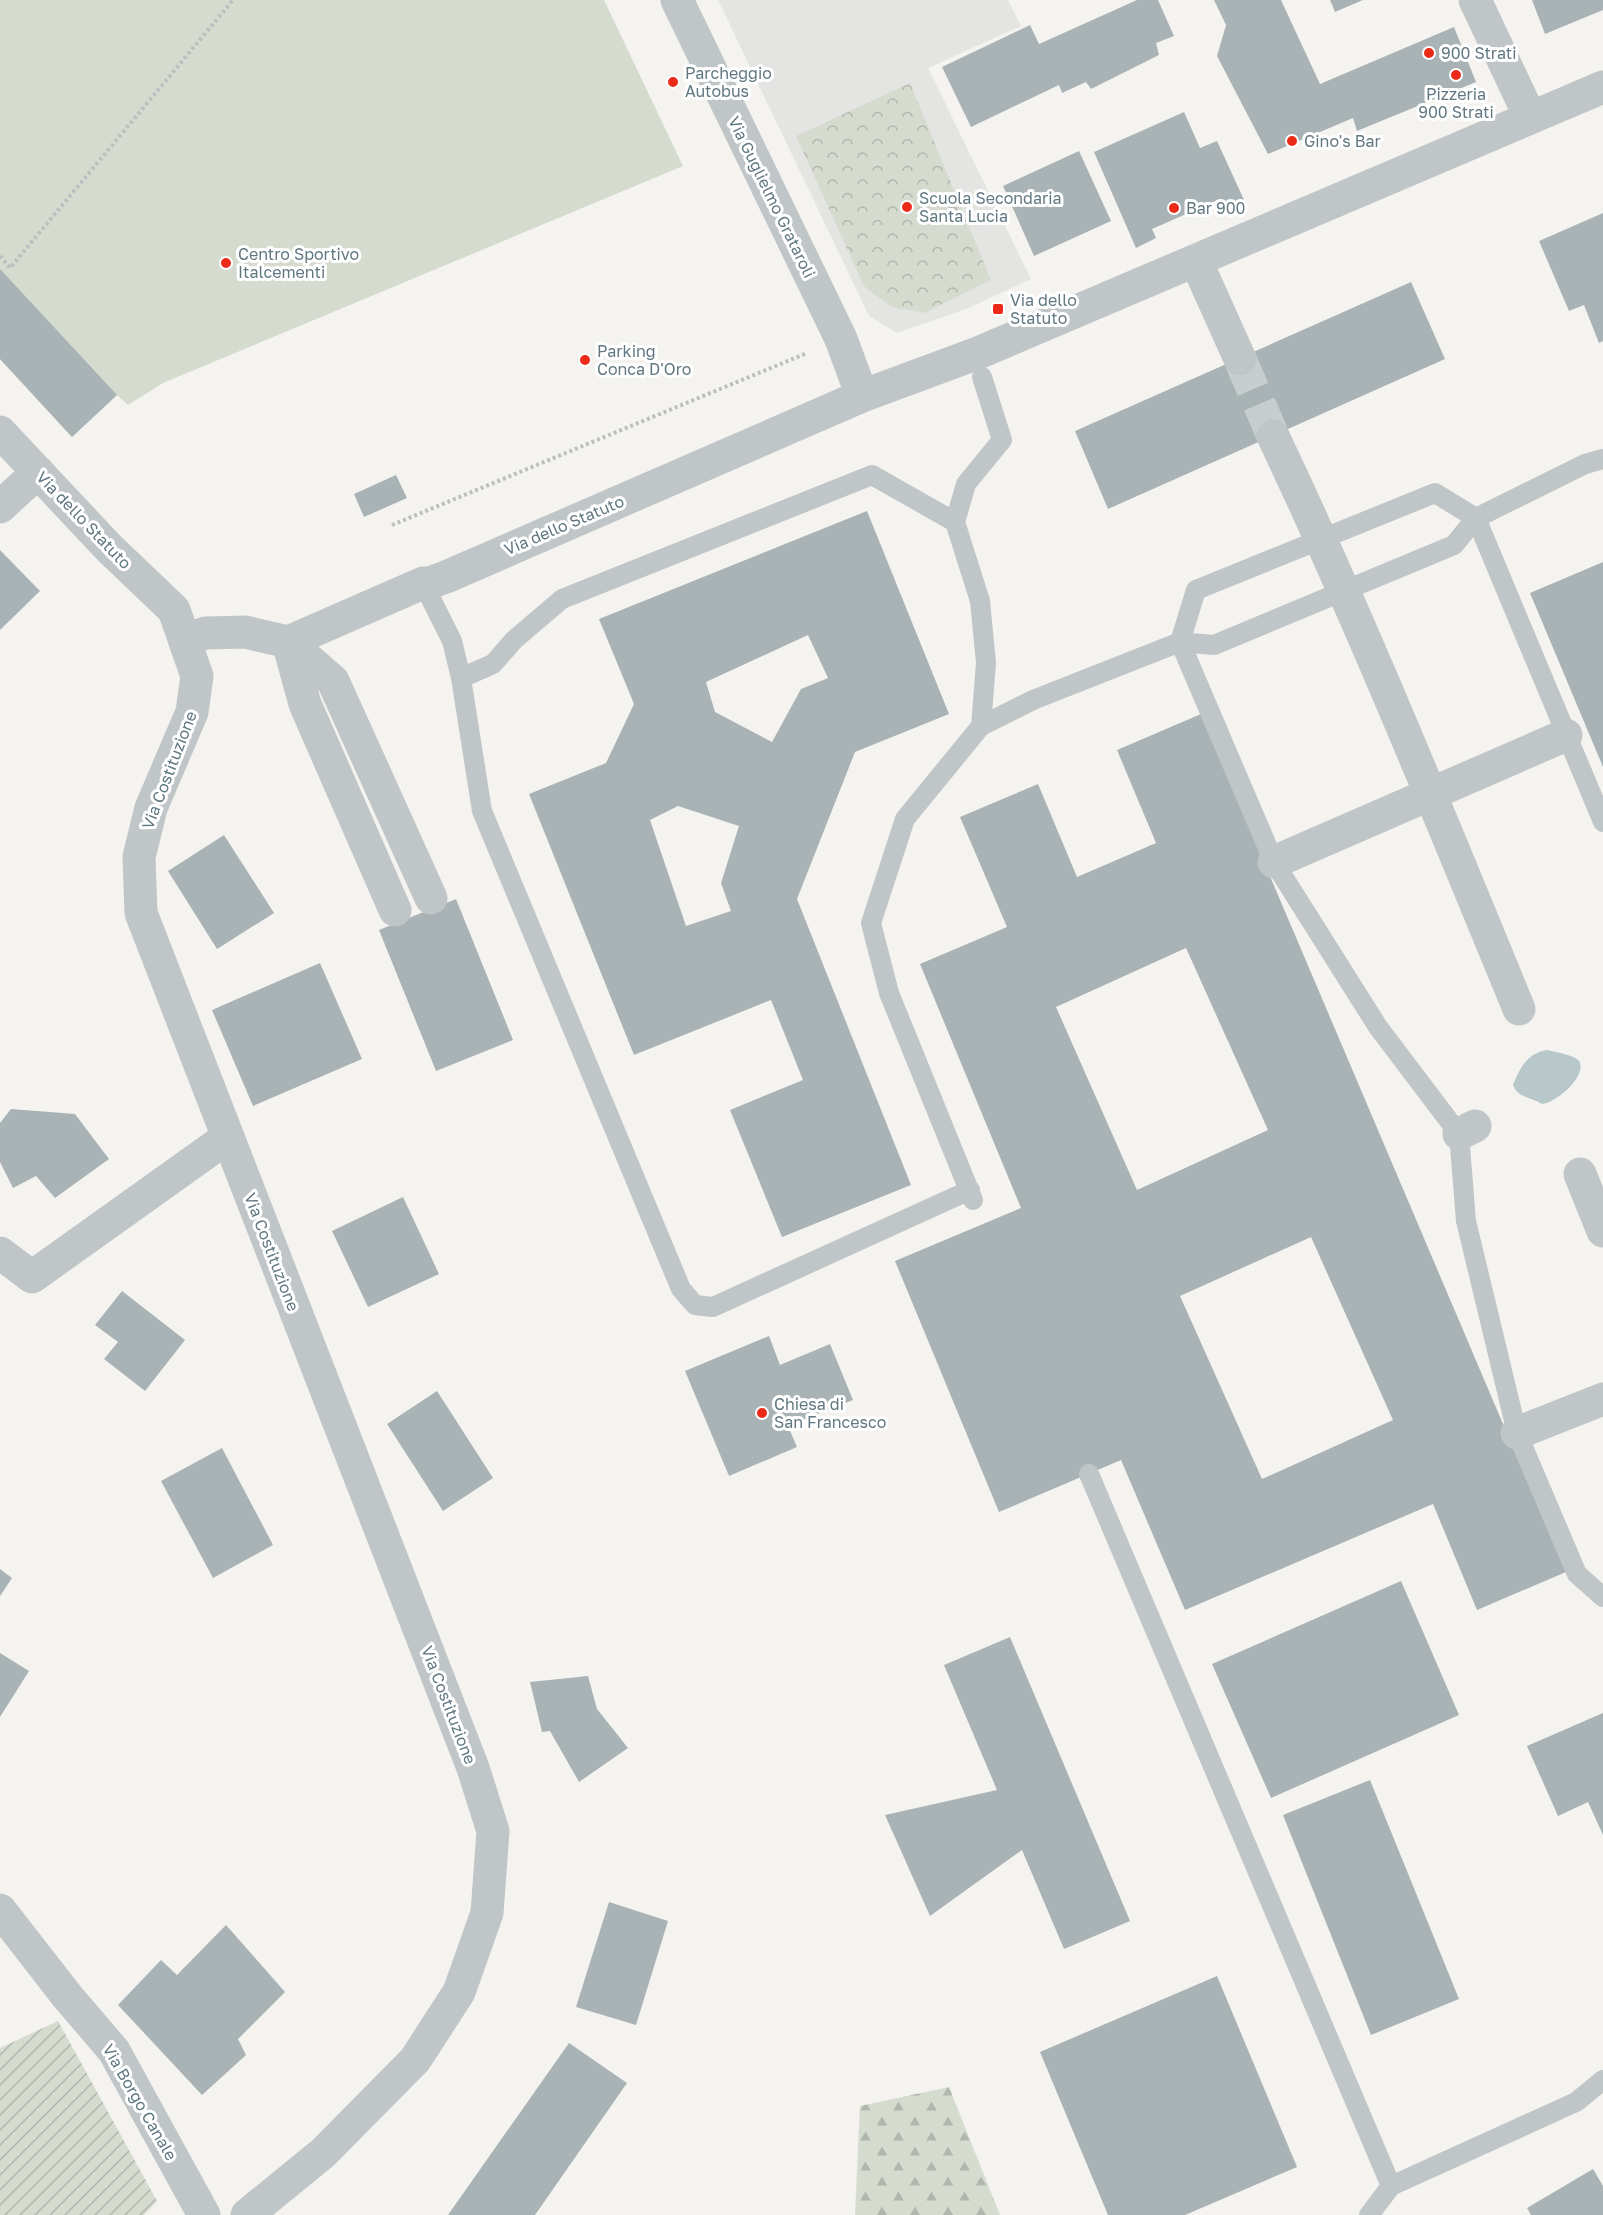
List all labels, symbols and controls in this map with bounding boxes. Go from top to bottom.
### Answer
place label: 900 Strati [1441,43,1517,63]
marker: 900 Strati [1422,46,1436,60]
place label: Parcheggio Autobus [685,63,772,101]
marker: Pizzeria 900 Strati [1449,68,1463,82]
marker: Parcheggio Autobus [666,75,680,89]
place label: Pizzeria 900 Strati [1418,84,1494,122]
street label: Via Guglielmo Grataroli [724,113,820,281]
place label: Gino's Bar [1304,131,1381,151]
marker: Gino's Bar [1285,134,1299,148]
place label: Scuola Secondaria Santa Lucia [919,188,1062,226]
place label: Bar 900 [1186,198,1246,218]
marker: Scuola Secondaria Santa Lucia [900,200,914,214]
marker: Bar 900 [1167,201,1181,215]
place label: Centro Sportivo Italcementi [238,244,359,282]
marker: Centro Sportivo Italcementi [219,256,233,270]
place label: Via dello Statuto [1010,290,1077,328]
marker: Via dello Statuto [991,302,1005,316]
place label: Parking Conca D'Oro [597,341,691,379]
marker: Parking Conca D'Oro [578,353,592,367]
street label: Via dello Statuto [32,467,136,573]
street label: Via dello Statuto [501,491,627,559]
street label: Via Costituzione [137,708,201,832]
street label: Via Costituzione [240,1190,304,1314]
place label: Chiesa di San Francesco [774,1394,886,1432]
marker: Chiesa di San Francesco [755,1406,769,1420]
street label: Via Costituzione [417,1643,481,1767]
street label: Via Borgo Canale [99,2040,181,2164]

